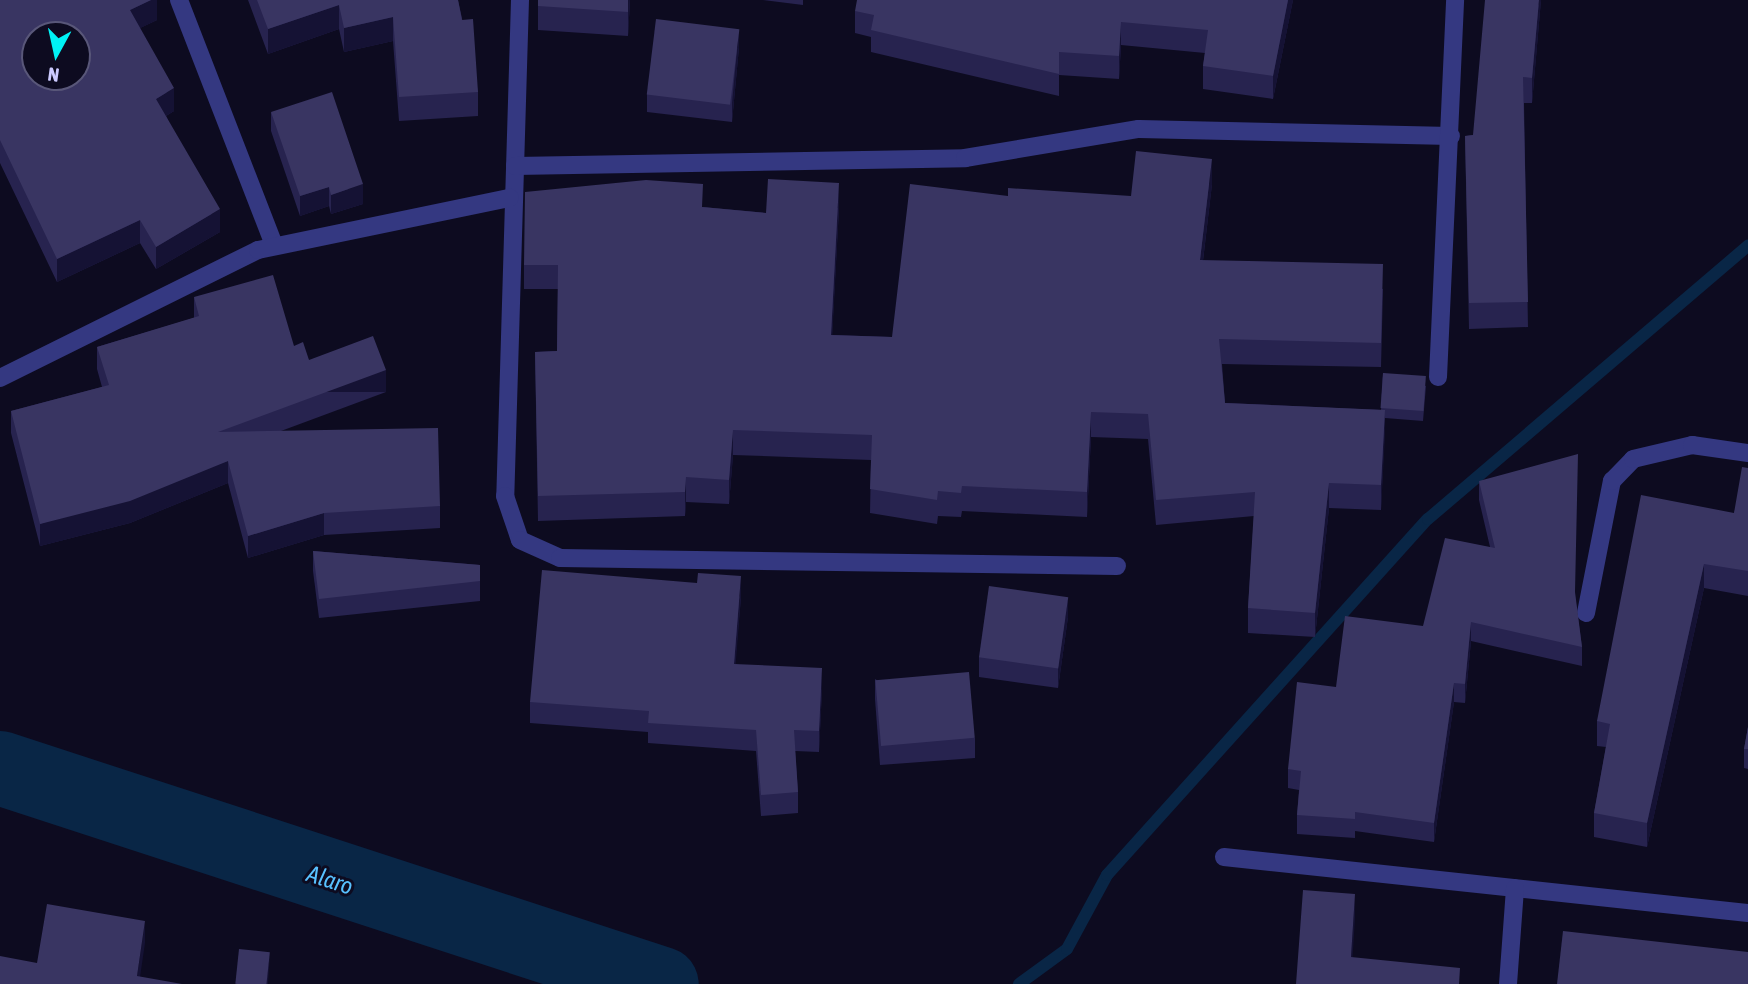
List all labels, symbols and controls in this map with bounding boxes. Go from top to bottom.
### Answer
north arrow [21,21,91,91]
text: N [46,63,60,86]
water label: Alaro [303,859,357,901]

